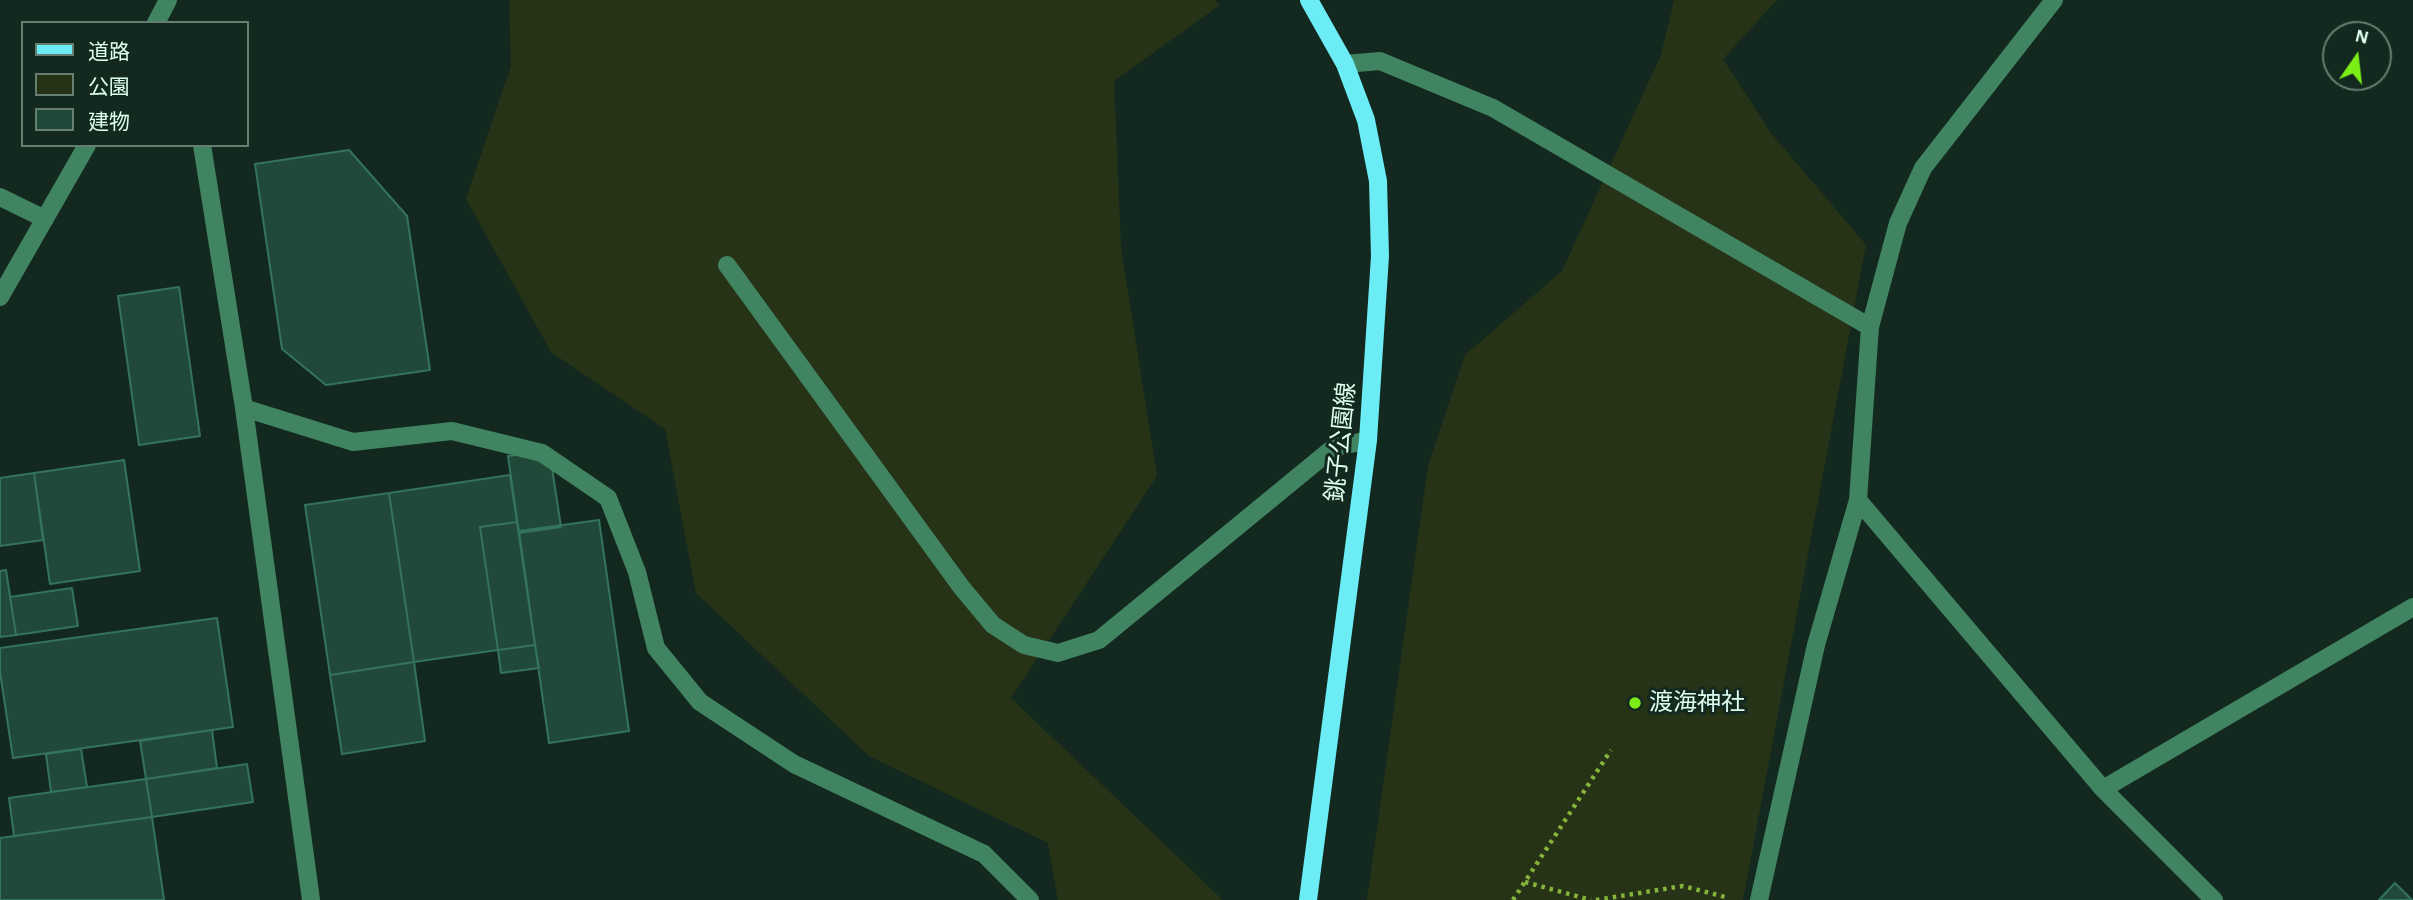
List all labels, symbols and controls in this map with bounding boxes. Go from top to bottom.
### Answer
legend [21,21,248,147]
north arrow [2322,21,2392,91]
text: N [2353,26,2370,48]
text: 道路 [88,42,130,63]
text: 公園 [88,77,130,98]
text: 建物 [88,112,130,133]
street label: 銚子公園線 [1320,381,1362,503]
place label: 渡海神社 [1649,689,1745,717]
marker: 渡海神社 [1627,695,1643,711]

